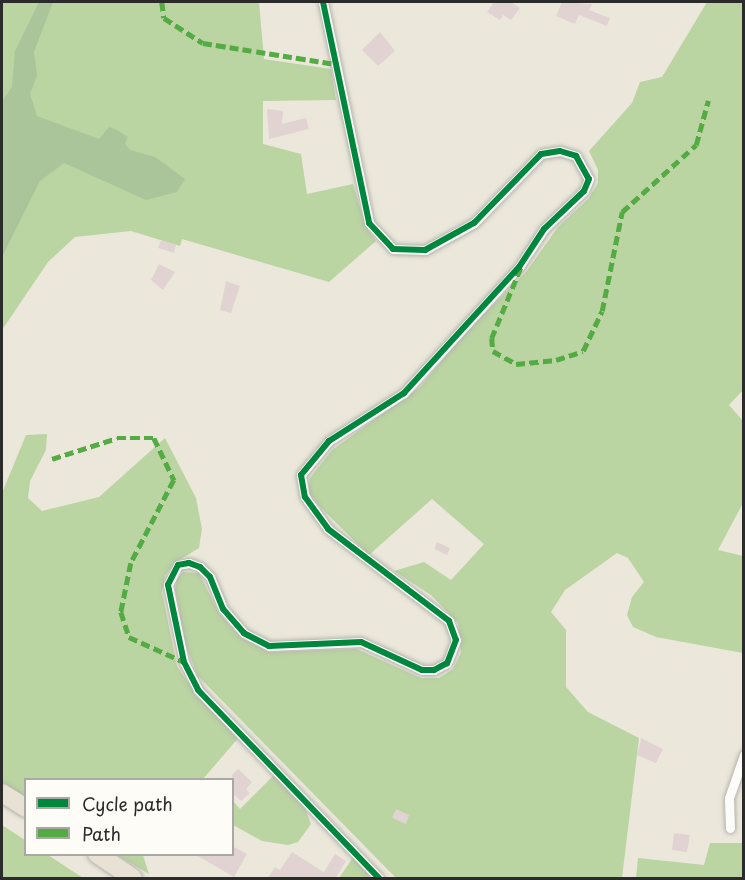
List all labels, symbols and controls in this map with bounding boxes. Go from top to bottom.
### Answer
legend [24,778,234,856]
text: Cycle path [82,790,173,817]
text: Path [82,820,121,847]

